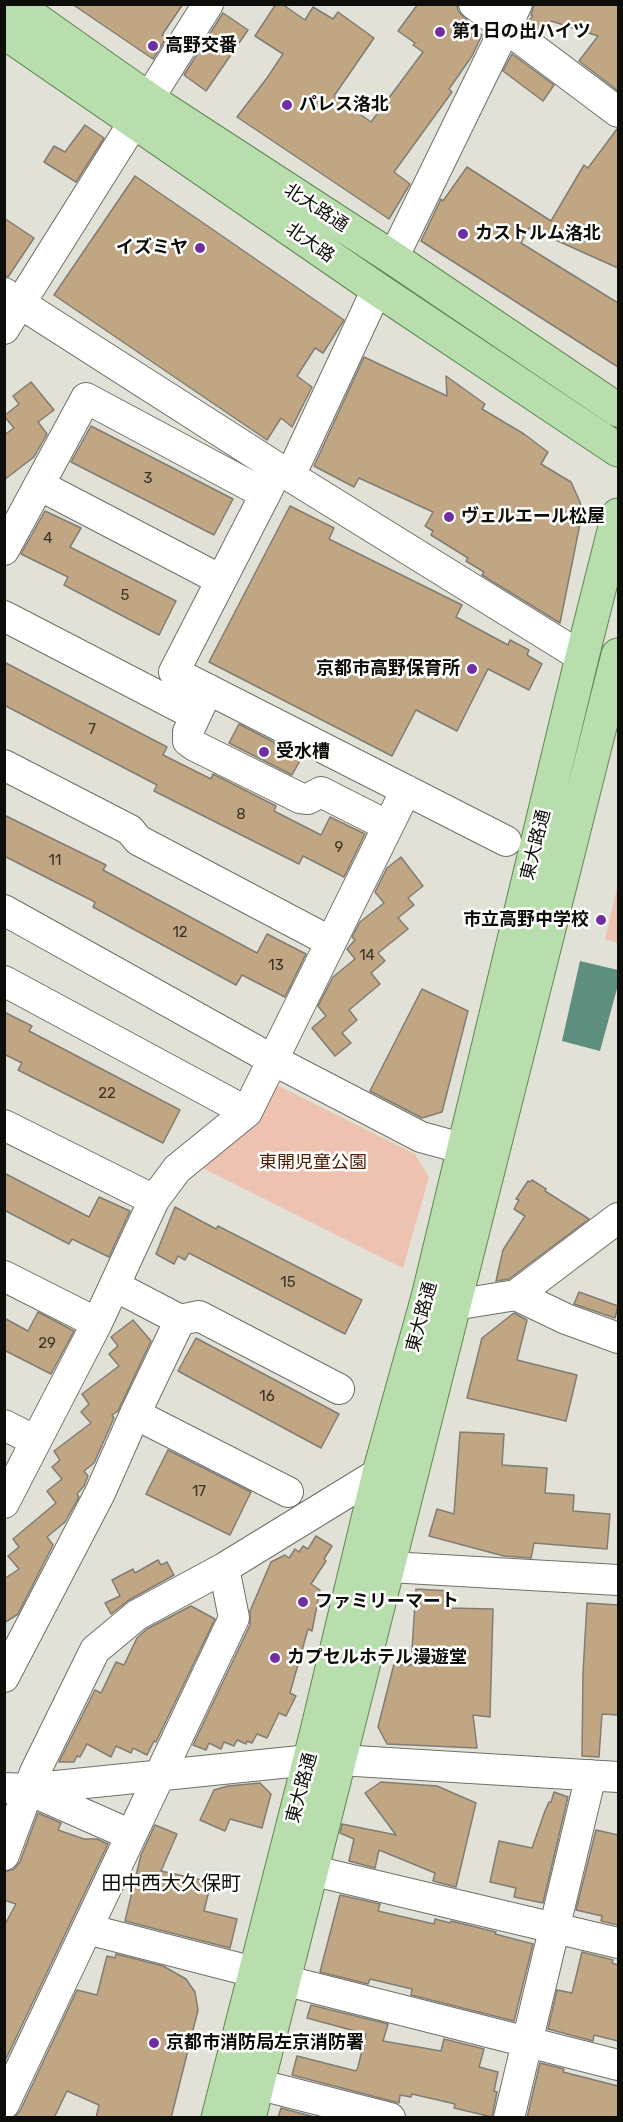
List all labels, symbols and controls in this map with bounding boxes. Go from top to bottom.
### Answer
place label: 第1 日の出ハイツ [452,21,591,43]
marker: 第1 日の出ハイツ [433,25,447,39]
place label: 高野交番 [165,35,237,57]
marker: 高野交番 [146,39,160,53]
place label: パレス洛北 [299,94,389,116]
marker: パレス洛北 [280,98,294,112]
street label: 北大路通 [280,179,352,237]
street label: 北大路 [282,219,338,267]
place label: カストルム洛北 [475,223,601,245]
marker: カストルム洛北 [456,227,470,241]
place label: イズミヤ [116,237,188,259]
marker: イズミヤ [193,241,207,255]
house number: 3 [143,470,153,488]
place label: ヴェルエール松屋 [461,506,605,528]
marker: ヴェルエール松屋 [442,510,456,524]
house number: 4 [43,530,53,548]
house number: 5 [121,587,129,605]
place label: 京都市高野保育所 [316,658,460,680]
marker: 京都市高野保育所 [465,662,479,676]
house number: 7 [88,721,96,739]
place label: 受水槽 [276,741,330,763]
marker: 受水槽 [257,745,271,759]
house number: 8 [236,806,246,824]
street label: 東大路通 [517,807,555,883]
house number: 9 [335,839,343,857]
house number: 11 [49,852,61,870]
place label: 市立高野中学校 [463,909,589,931]
marker: 市立高野中学校 [594,913,608,927]
house number: 12 [172,924,188,942]
house number: 14 [359,947,375,965]
house number: 13 [268,957,284,975]
house number: 22 [98,1085,116,1103]
park label: 東開児童公園 [259,1152,367,1174]
house number: 15 [280,1274,296,1292]
street label: 東大路通 [402,1279,442,1355]
house number: 29 [38,1335,56,1353]
house number: 16 [259,1388,275,1406]
house number: 17 [192,1483,206,1501]
place label: ファミリーマート [315,1591,459,1613]
marker: ファミリーマート [296,1595,310,1609]
place label: カプセルホテル漫遊堂 [287,1647,467,1669]
marker: カプセルホテル漫遊堂 [268,1651,282,1665]
street label: 東大路通 [282,1750,322,1826]
district label: 田中西大久保町 [101,1872,241,1896]
place label: 京都市消防局左京消防署 [166,2032,364,2054]
marker: 京都市消防局左京消防署 [147,2036,161,2050]

